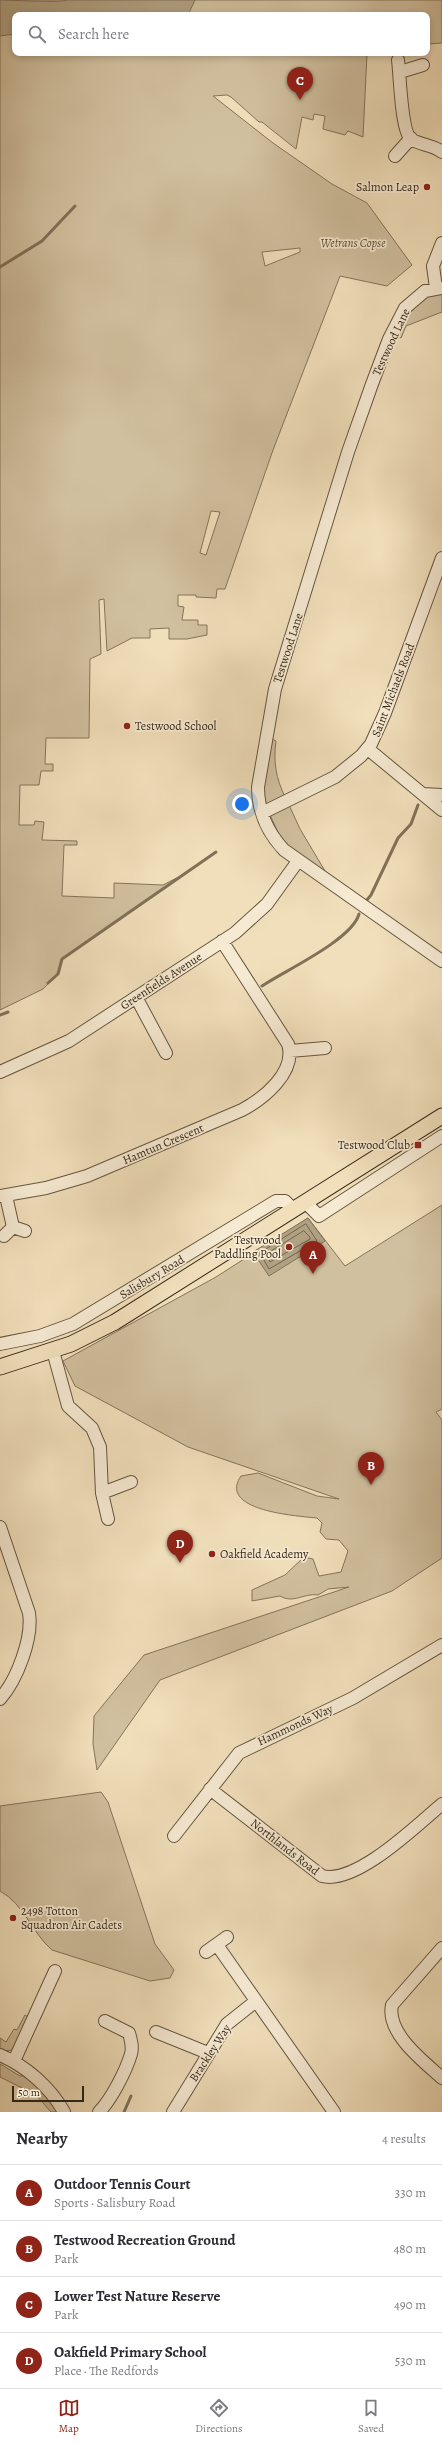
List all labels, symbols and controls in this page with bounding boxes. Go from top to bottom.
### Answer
search box [12,12,430,56]
icon: search [26,23,48,45]
text: Search here [58,24,129,44]
pin: C [287,67,313,100]
place label: Salmon Leap [356,179,419,195]
marker: Salmon Leap [422,182,432,192]
park label: Wetrans Copse [321,235,386,251]
street label: Testwood Lane [368,306,414,378]
street label: Testwood Lane [269,611,307,685]
street label: Saint Michaels Road [368,640,418,739]
place label: Testwood School [135,718,217,734]
marker: Testwood School [122,721,132,731]
your location [232,794,252,814]
street label: Greenfields Avenue [117,949,205,1013]
street label: Hamtun Crescent [120,1120,206,1168]
place label: Testwood Club [338,1137,410,1153]
marker: Testwood Club [413,1140,423,1150]
place label: Testwood Paddling Pool [214,1232,282,1262]
pin: A [300,1241,326,1274]
marker: Testwood Paddling Pool [284,1242,294,1252]
street label: Salisbury Road [117,1251,188,1303]
pin: B [358,1452,384,1485]
pin: D [167,1530,193,1563]
place label: Oakfield Academy [220,1546,309,1562]
marker: Oakfield Academy [207,1549,217,1559]
street label: Hammonds Way [255,1700,336,1749]
street label: Northlands Road [247,1815,323,1879]
place label: 2498 Totton Squadron Air Cadets [21,1903,122,1933]
marker: 2498 Totton Squadron Air Cadets [8,1913,18,1923]
street label: Brackley Way [186,2021,235,2085]
scale bar [12,2084,84,2103]
text: 50 m [18,2085,40,2100]
text: Nearby [16,2127,67,2150]
text: 4 results [382,2130,426,2147]
text: Outdoor Tennis Court [54,2174,190,2194]
text: A [25,2184,33,2201]
text: 330 m [395,2184,426,2201]
text: Sports · Salisbury Road [54,2194,175,2211]
text: Testwood Recreation Ground [54,2230,236,2250]
text: B [25,2240,33,2257]
text: 480 m [393,2240,426,2257]
text: Park [54,2250,78,2267]
text: Lower Test Nature Reserve [54,2286,220,2306]
text: C [25,2296,33,2313]
text: 490 m [394,2296,426,2313]
text: Park [54,2306,78,2323]
text: Oakfield Primary School [54,2342,207,2362]
text: D [24,2352,34,2369]
text: 530 m [395,2352,426,2369]
text: Place · The Redfords [54,2362,158,2379]
tab: Map [58,2397,80,2436]
tab: Directions [195,2397,243,2436]
tab: Saved [358,2397,384,2436]

